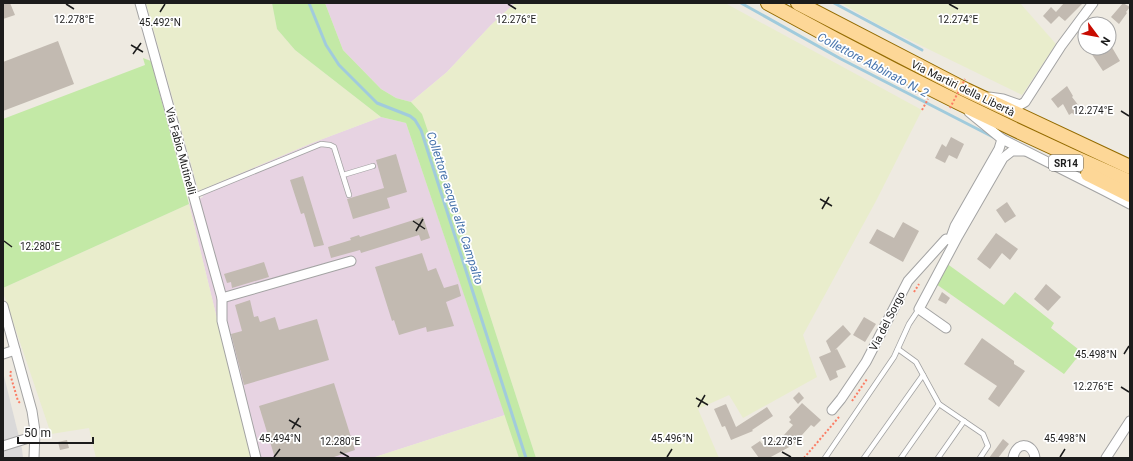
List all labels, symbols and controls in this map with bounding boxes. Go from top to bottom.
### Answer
text: 12.278°E [54,14,94,25]
text: 12.276°E [496,14,536,25]
text: 12.274°E [938,14,978,25]
north arrow [1077,16,1117,56]
text: 45.492°N [139,17,181,28]
water label: Collettore Abbinato N. 2 [815,30,931,100]
text: N [1097,34,1113,48]
street label: Via Martiri della Libertà [909,58,1017,119]
text: 12.274°E [1073,105,1113,116]
street label: Via Fabio Mutinelli [163,106,198,196]
water label: Collettore acque alte Campalto [424,130,486,287]
road number: SR14 [1049,155,1083,171]
text: 12.280°E [20,241,60,252]
street label: Via del Sorgo [867,289,908,353]
text: 45.498°N [1075,349,1117,360]
text: 12.276°E [1073,381,1113,392]
scale bar [18,419,93,445]
text: 50 m [24,426,51,440]
text: 45.494°N [259,433,301,444]
text: 45.496°N [651,433,693,444]
text: 45.498°N [1044,433,1086,444]
text: 12.280°E [320,436,360,447]
text: 12.278°E [762,436,802,447]

